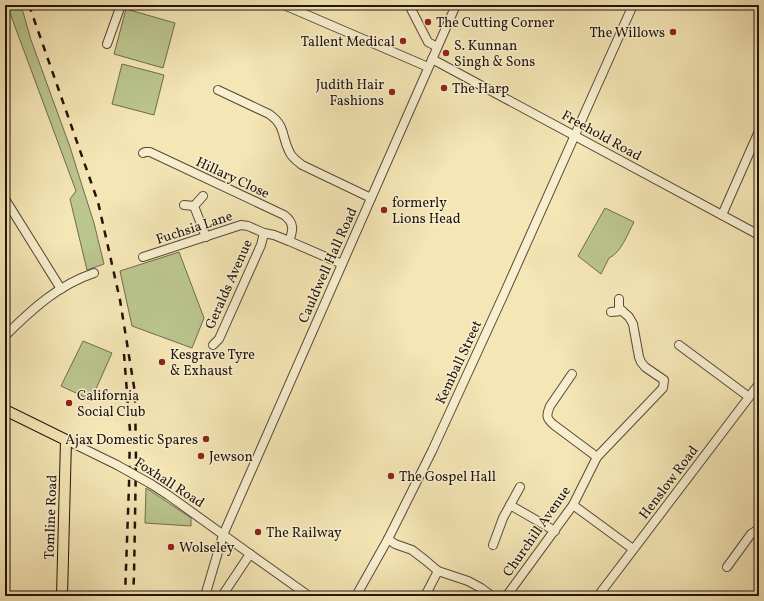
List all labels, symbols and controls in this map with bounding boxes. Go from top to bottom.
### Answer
place label: The Cutting Corner [436,14,554,33]
marker: The Cutting Corner [423,17,433,27]
place label: The Willows [589,24,665,43]
marker: The Willows [668,27,678,37]
place label: Tallent Medical [301,33,395,52]
marker: Tallent Medical [398,36,408,46]
place label: S. Kunnan Singh & Sons [454,37,535,72]
marker: S. Kunnan Singh & Sons [441,48,451,58]
place label: Judith Hair Fashions [316,76,384,111]
place label: The Harp [452,80,509,99]
marker: The Harp [439,83,449,93]
marker: Judith Hair Fashions [387,87,397,97]
street label: Freehold Road [558,106,645,166]
street label: Hillary Close [192,153,273,204]
place label: formerly Lions Head [392,194,461,229]
street label: Cauldwell Hall Road [294,205,362,327]
marker: formerly Lions Head [379,205,389,215]
street label: Fuchsia Lane [154,207,235,250]
street label: Geralds Avenue [201,236,258,333]
street label: Kemball Street [432,318,487,408]
place label: Kesgrave Tyre & Exhaust [170,346,255,381]
marker: Kesgrave Tyre & Exhaust [157,357,167,367]
place label: California Social Club [77,387,146,422]
marker: California Social Club [64,398,74,408]
place label: Ajax Domestic Spares [65,431,198,450]
marker: Ajax Domestic Spares [201,434,211,444]
street label: Henslow Road [635,442,703,524]
place label: Jewson [209,448,253,467]
marker: Jewson [196,451,206,461]
street label: Foxhall Road [131,454,208,513]
place label: The Gospel Hall [399,468,496,487]
marker: The Gospel Hall [386,471,396,481]
street label: Tomline Road [41,474,62,560]
street label: Churchill Avenue [499,482,576,581]
place label: The Railway [266,524,342,543]
marker: The Railway [253,527,263,537]
place label: Wolseley [179,539,235,558]
marker: Wolseley [166,542,176,552]

